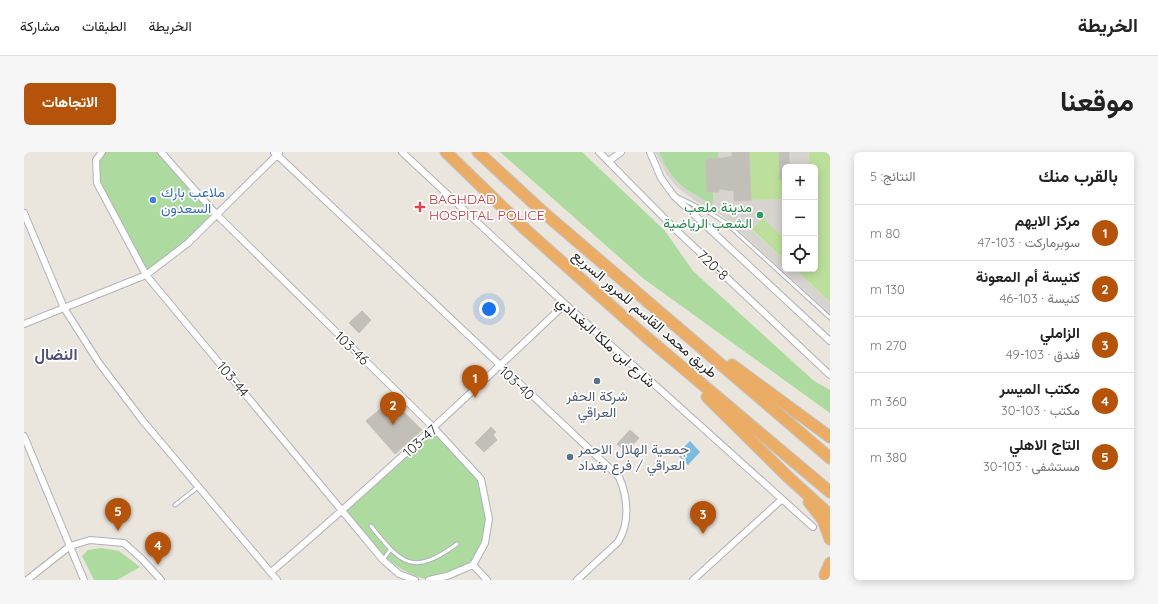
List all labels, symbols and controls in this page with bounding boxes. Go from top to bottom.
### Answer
text: الخريطة [1078,13,1138,37]
text: مشاركة [20,17,60,35]
text: الطبقات [82,17,126,35]
text: الخريطة [148,17,192,35]
button: الاتجاهات [24,83,116,125]
text: موقعنا [1060,83,1134,118]
map controls [782,164,818,272]
button: + [782,164,818,200]
text: بالقرب منك [1039,165,1118,186]
text: النتائج: 5 [870,168,916,184]
place label: ملاعب بارك السعدون [161,183,225,217]
place label: BAGHDAD HOSPITAL POLICE [429,190,545,224]
marker: ملاعب بارك السعدون [148,195,158,205]
place label: مدينة ملعب الشعب الرياضية [663,198,752,232]
button: − [782,200,818,236]
marker: BAGHDAD HOSPITAL POLICE [414,201,426,213]
marker: مدينة ملعب الشعب الرياضية [755,210,765,220]
text: مركز الايهم [1015,211,1080,230]
text: 80 m [870,225,900,241]
text: 1 [1102,225,1108,241]
text: سوبرماركت · 103-47 [977,234,1080,250]
button: locate [782,236,818,272]
street label: طريق محمد القاسم للمرور السريع [568,246,721,383]
street label: 720-8 [694,246,732,284]
text: كنيسة أم المعونة [976,267,1080,286]
text: 130 m [870,281,905,297]
text: 2 [1101,281,1109,297]
text: كنيسة · 103-46 [999,290,1080,306]
street label: شارع ابن ملكا البغدادي [551,293,659,393]
your location [479,299,499,319]
text: الزاملي [1040,323,1080,342]
street label: 103-46 [331,327,373,369]
text: 270 m [870,337,907,353]
text: 3 [1102,337,1109,353]
district label: النضال [34,344,78,364]
text: فندق · 103-49 [1006,346,1080,362]
street label: 103-44 [213,357,253,401]
street label: 103-40 [495,362,539,404]
pin: 1 [462,365,488,398]
marker: شركة الحفر العراقي [592,376,602,386]
text: مكتب الميسر [999,379,1080,398]
place label: شركة الحفر العراقي [565,387,628,424]
pin: 2 [380,392,406,425]
text: 360 m [870,393,907,409]
text: 4 [1101,393,1109,409]
text: مكتب · 103-30 [1001,402,1080,418]
street label: 103-47 [399,421,441,461]
text: التاج الاهلي [1009,435,1080,454]
place label: جمعية الهلال الاحمر العراقي / فرع بغداد [577,440,689,477]
text: 380 m [870,449,907,465]
text: 5 [1101,449,1109,465]
marker: جمعية الهلال الاحمر العراقي / فرع بغداد [565,452,575,462]
text: مستشفى · 103-30 [983,458,1080,474]
pin: 5 [105,498,131,531]
pin: 3 [690,501,716,534]
pin: 4 [145,532,171,565]

